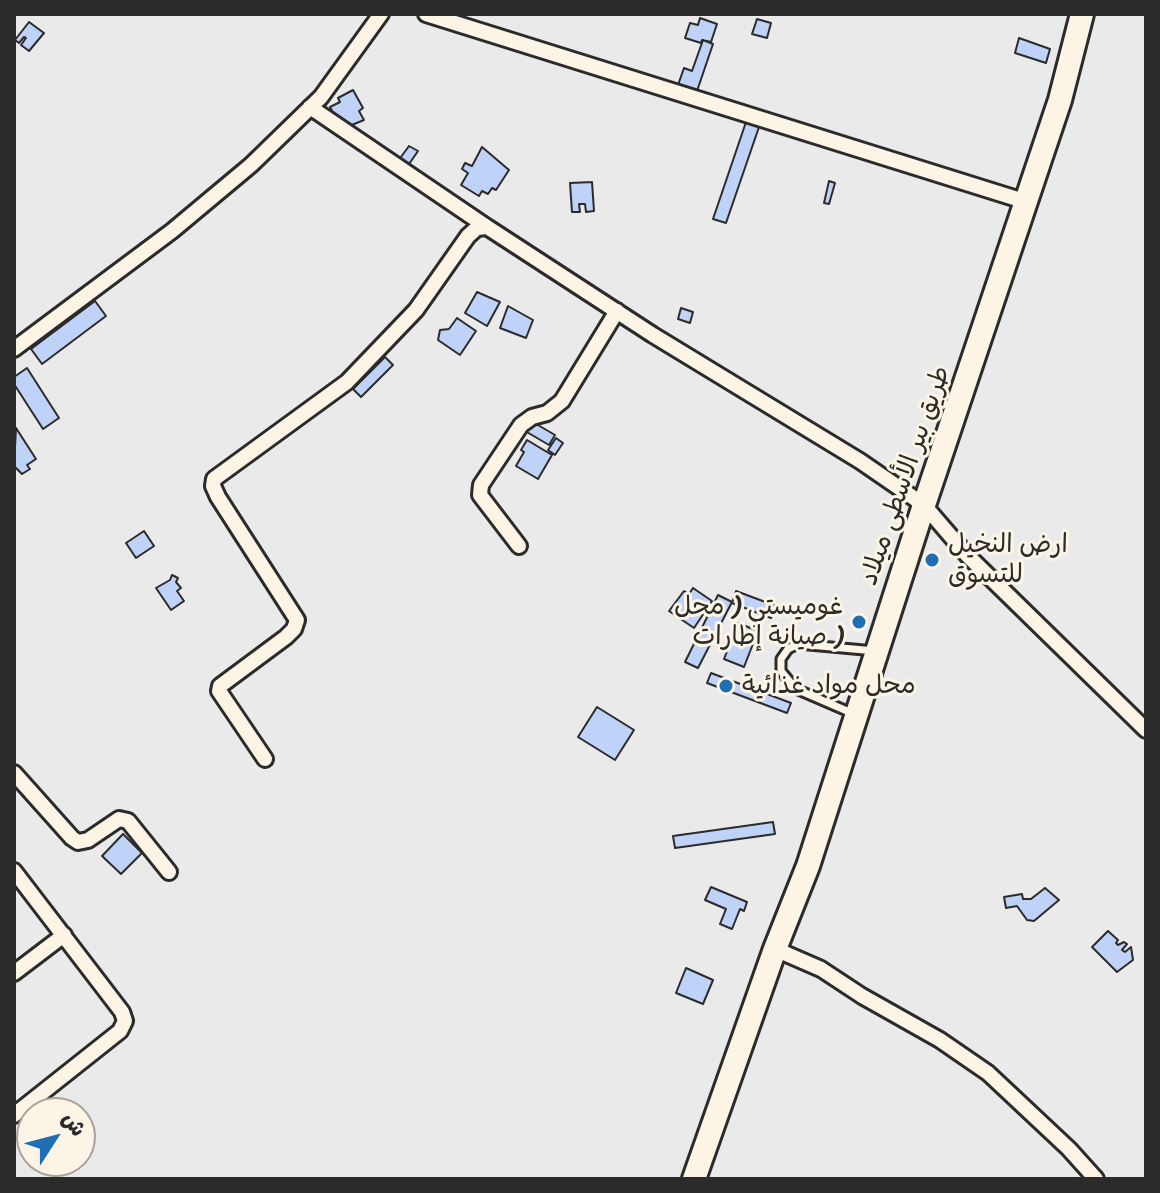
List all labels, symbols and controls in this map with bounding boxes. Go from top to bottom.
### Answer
street label: طريق بير الأسطى ميلاد [854,362,958,590]
place label: ارض النخيل للتسوق [948,529,1068,590]
marker: ارض النخيل للتسوق [923,551,941,569]
place label: غوميستي ( محل صيانة إطارات ) [674,591,843,652]
marker: غوميستي ( محل صيانة إطارات ) [850,613,868,631]
place label: محل مواد غذائية [742,670,916,702]
marker: محل مواد غذائية [717,677,735,695]
north arrow [16,1097,96,1177]
text: ش [51,1103,97,1145]

